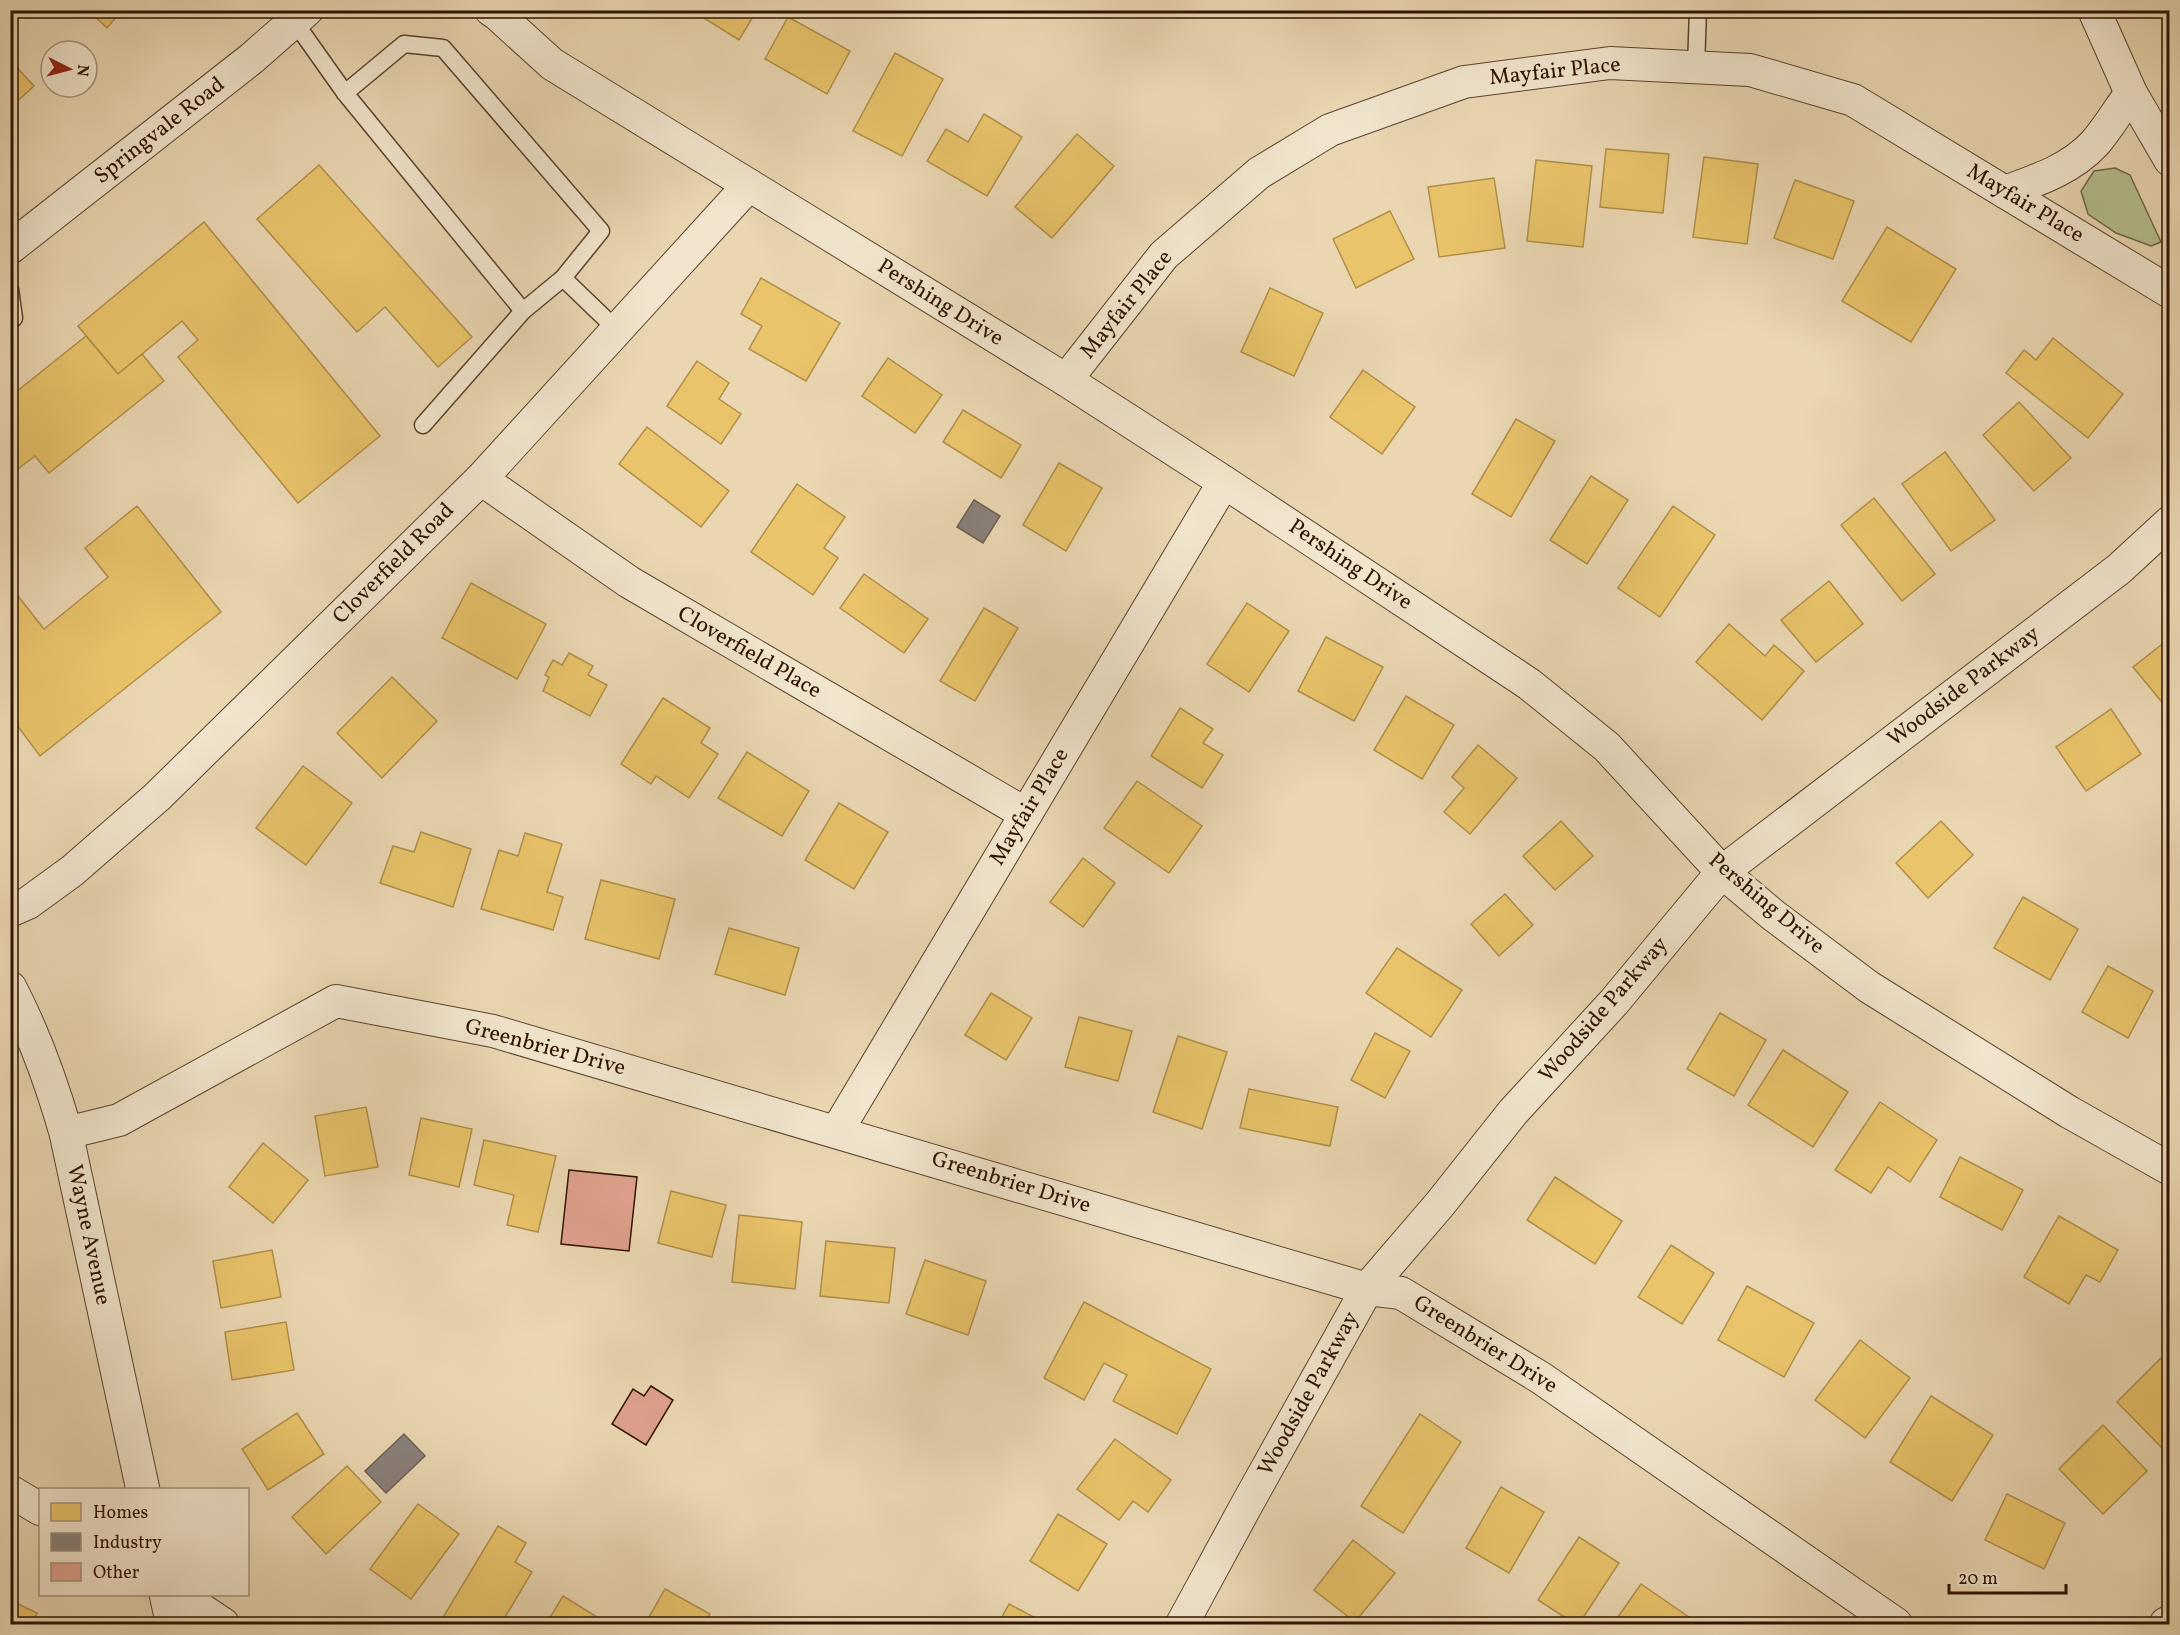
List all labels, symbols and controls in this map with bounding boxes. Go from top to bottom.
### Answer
north arrow [39,39,99,99]
street label: Mayfair Place [1488,50,1622,94]
text: N [70,63,93,78]
street label: Springvale Road [88,70,232,192]
street label: Mayfair Place [1960,157,2090,251]
street label: Mayfair Place [1073,244,1181,366]
street label: Pershing Drive [871,252,1009,354]
street label: Cloverfield Road [326,496,462,632]
street label: Pershing Drive [1282,512,1418,618]
street label: Cloverfield Place [671,599,827,707]
street label: Woodside Parkway [1881,619,2047,755]
street label: Mayfair Place [983,742,1077,872]
street label: Pershing Drive [1701,846,1831,962]
street label: Woodside Parkway [1532,930,1676,1089]
street label: Greenbrier Drive [461,1012,629,1084]
street label: Greenbrier Drive [928,1144,1094,1222]
street label: Wayne Avenue [58,1162,118,1308]
street label: Greenbrier Drive [1407,1288,1563,1402]
street label: Woodside Parkway [1251,1306,1367,1482]
legend [39,1488,249,1596]
text: Homes [93,1501,148,1526]
text: Industry [93,1531,162,1556]
scale bar [1949,1557,2066,1595]
text: Other [93,1561,140,1586]
text: 20 m [1958,1567,1998,1592]

